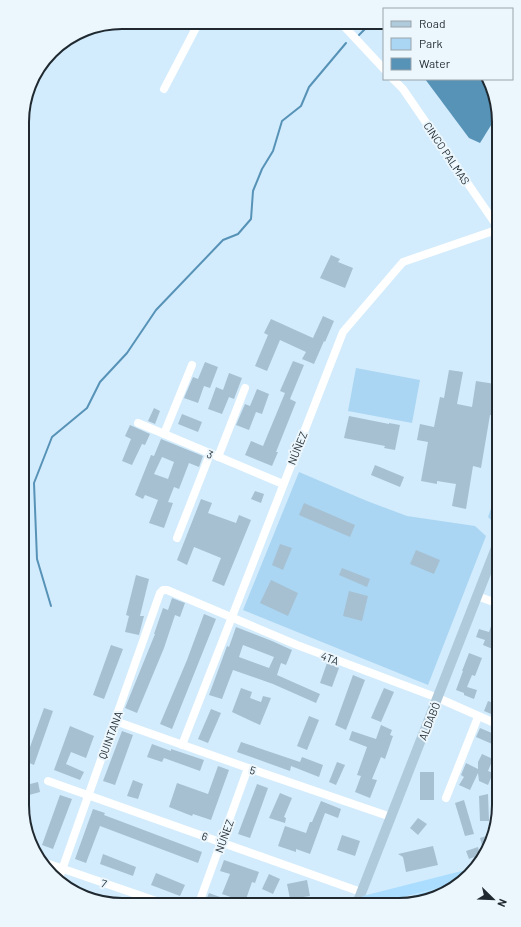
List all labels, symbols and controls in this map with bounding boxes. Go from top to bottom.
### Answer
legend [383,8,513,80]
text: Road [419,16,446,30]
text: Park [419,36,443,50]
text: Water [419,56,451,70]
street label: CINCO PALMAS [421,119,473,187]
street label: NÚÑEZ [285,430,309,466]
street label: 3 [205,447,215,461]
street label: 4TA [319,649,341,667]
street label: ALDABÓ [416,700,443,742]
street label: QUINTANA [95,709,125,761]
street label: 5 [248,763,258,777]
street label: NÚÑEZ [212,818,236,854]
street label: 6 [200,829,210,843]
street label: 7 [99,876,109,890]
north arrow [473,879,513,919]
text: N [495,897,510,909]

